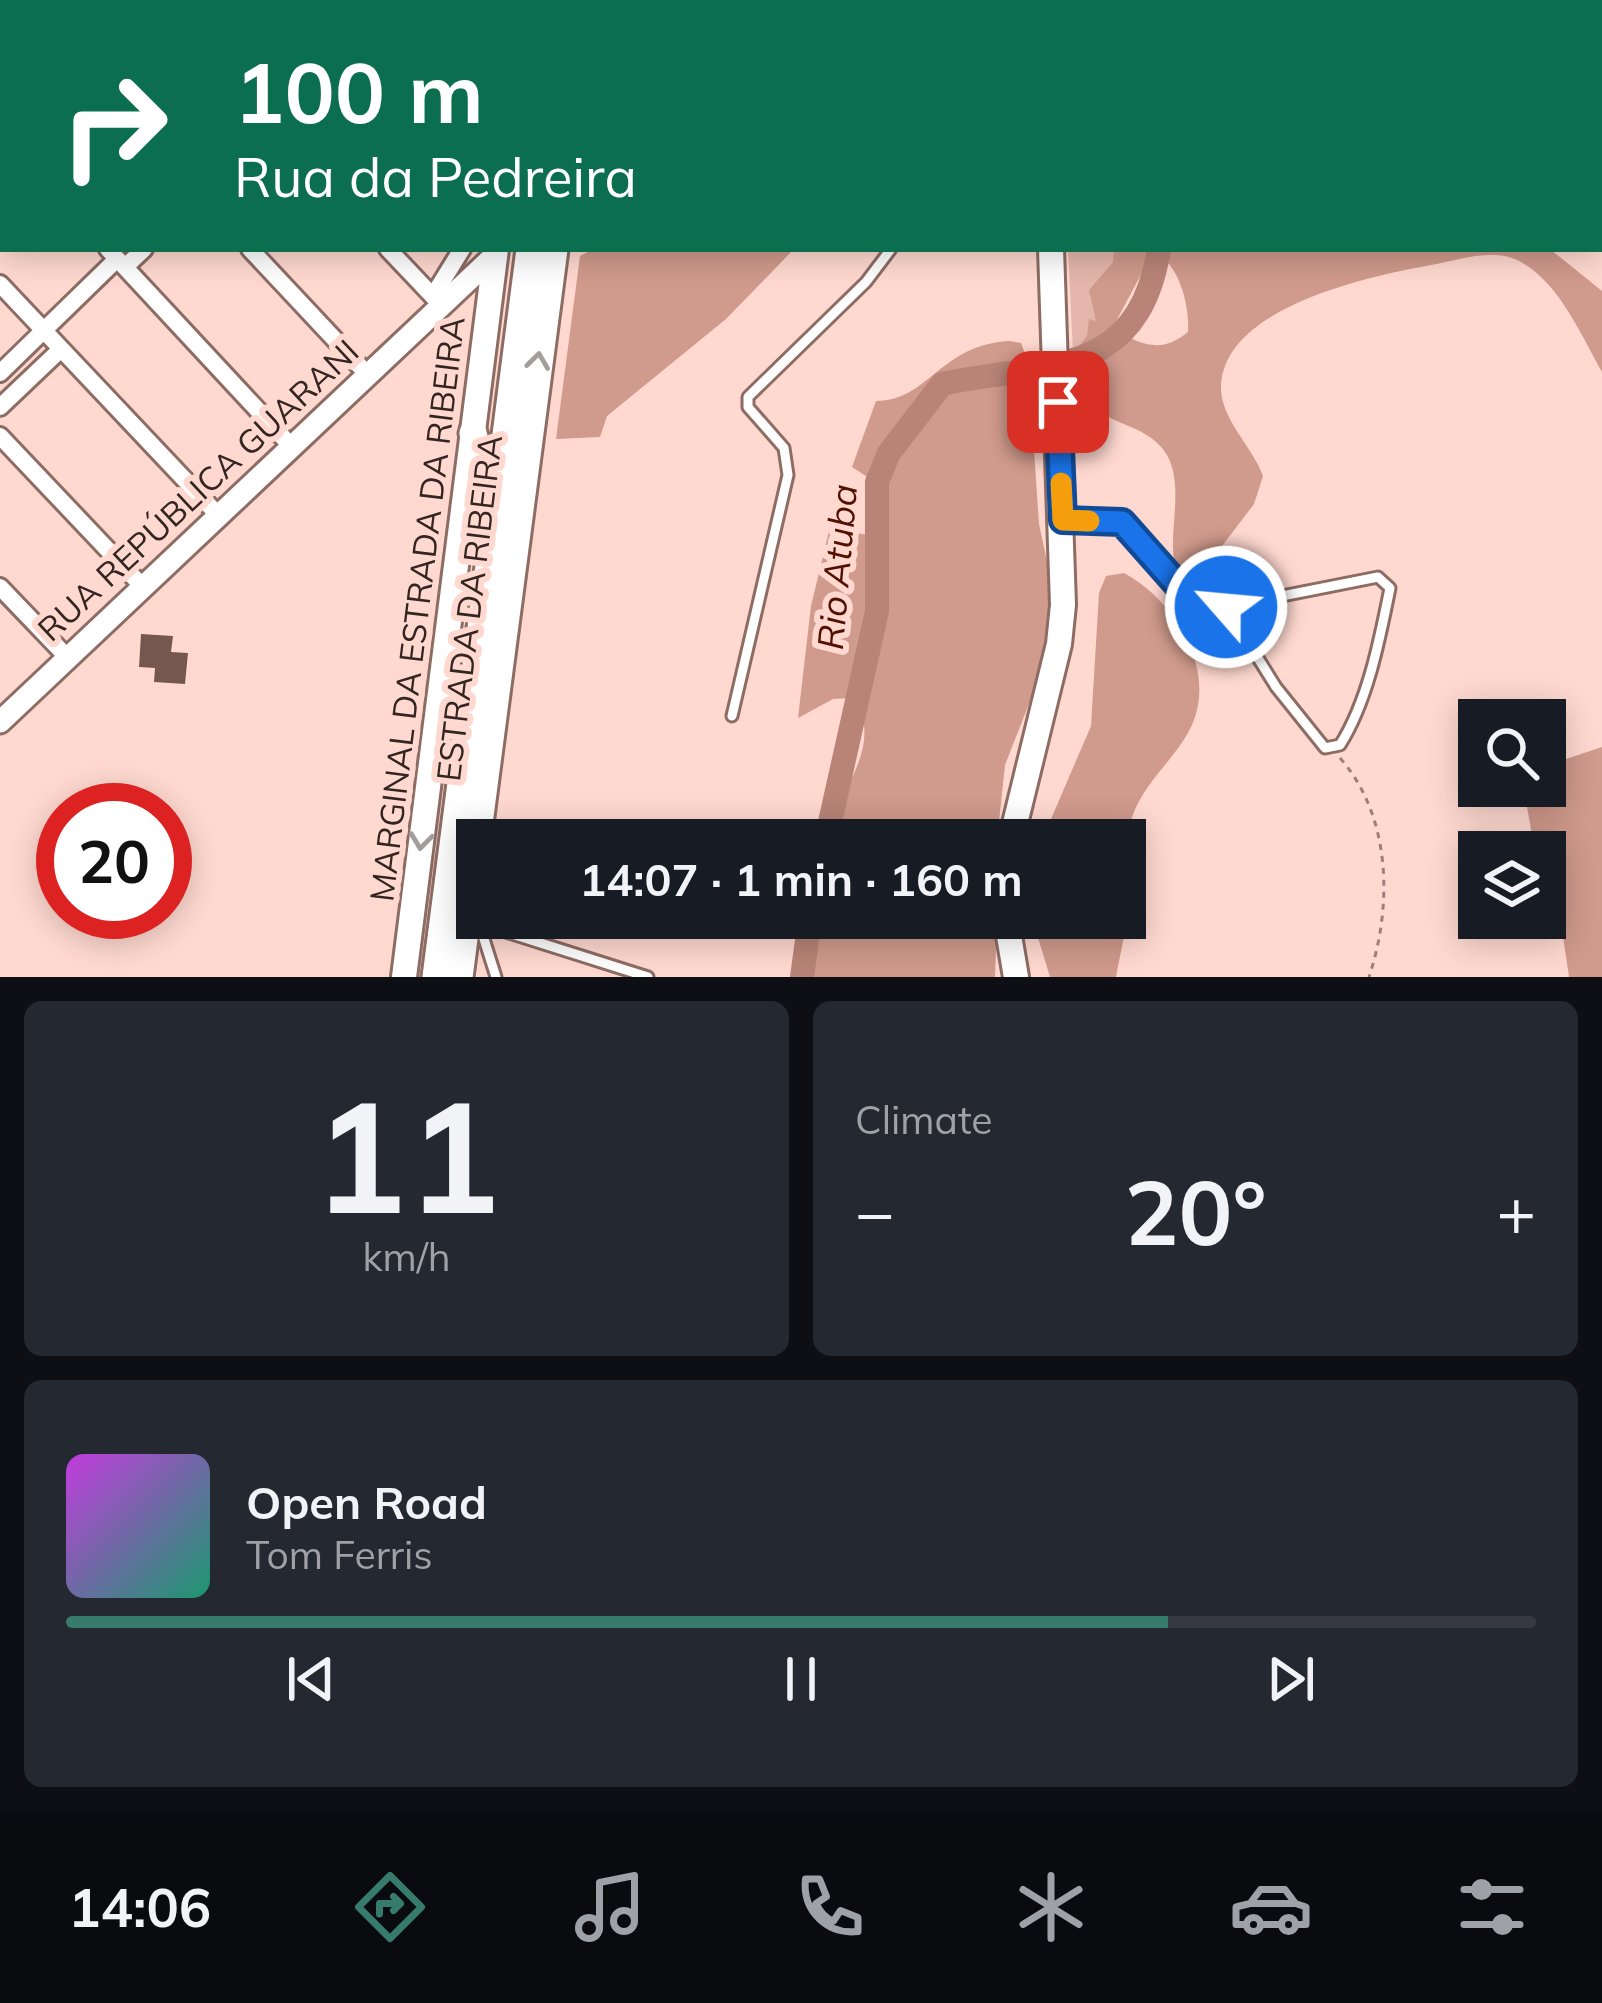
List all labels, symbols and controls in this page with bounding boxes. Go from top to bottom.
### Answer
text: 100 m [234,39,484,144]
icon: right [36,48,192,204]
text: Rua da Pedreira [234,143,637,211]
street label: MARGINAL DA ESTRADA DA RIBEIRA [360,314,473,904]
street label: RUA REPÚBLICA GUARANI [29,330,367,649]
one-way arrow [524,351,550,371]
pin [1007,351,1109,453]
icon: arrive [1025,369,1091,435]
street label: ESTRADA DA RIBEIRA [427,432,510,783]
water label: Rio Atuba [807,482,866,652]
position arrow [1163,544,1289,670]
map controls [1458,699,1566,939]
button: search [1458,699,1566,807]
speed limit sign: 20 [36,783,192,939]
one-way arrow [408,831,434,851]
button: layers [1458,831,1566,939]
text: 14:07 · 1 min · 160 m [579,851,1023,907]
text: 11 [313,1056,500,1252]
text: Climate [855,1095,993,1144]
text: 20° [1124,1155,1267,1268]
text: − [855,1170,895,1253]
text: + [1496,1170,1536,1253]
text: km/h [362,1232,451,1281]
text: Open Road [246,1474,487,1530]
text: Tom Ferris [246,1530,433,1579]
icon: previous [278,1646,344,1712]
icon: pause [768,1646,834,1712]
icon: next [1258,1646,1324,1712]
icon: directions [348,1865,432,1949]
icon: music [568,1865,652,1949]
icon: phone [788,1865,872,1949]
icon: climate [1009,1865,1093,1949]
icon: car [1229,1865,1313,1949]
icon: filters [1450,1865,1534,1949]
text: 14:06 [68,1873,211,1941]

